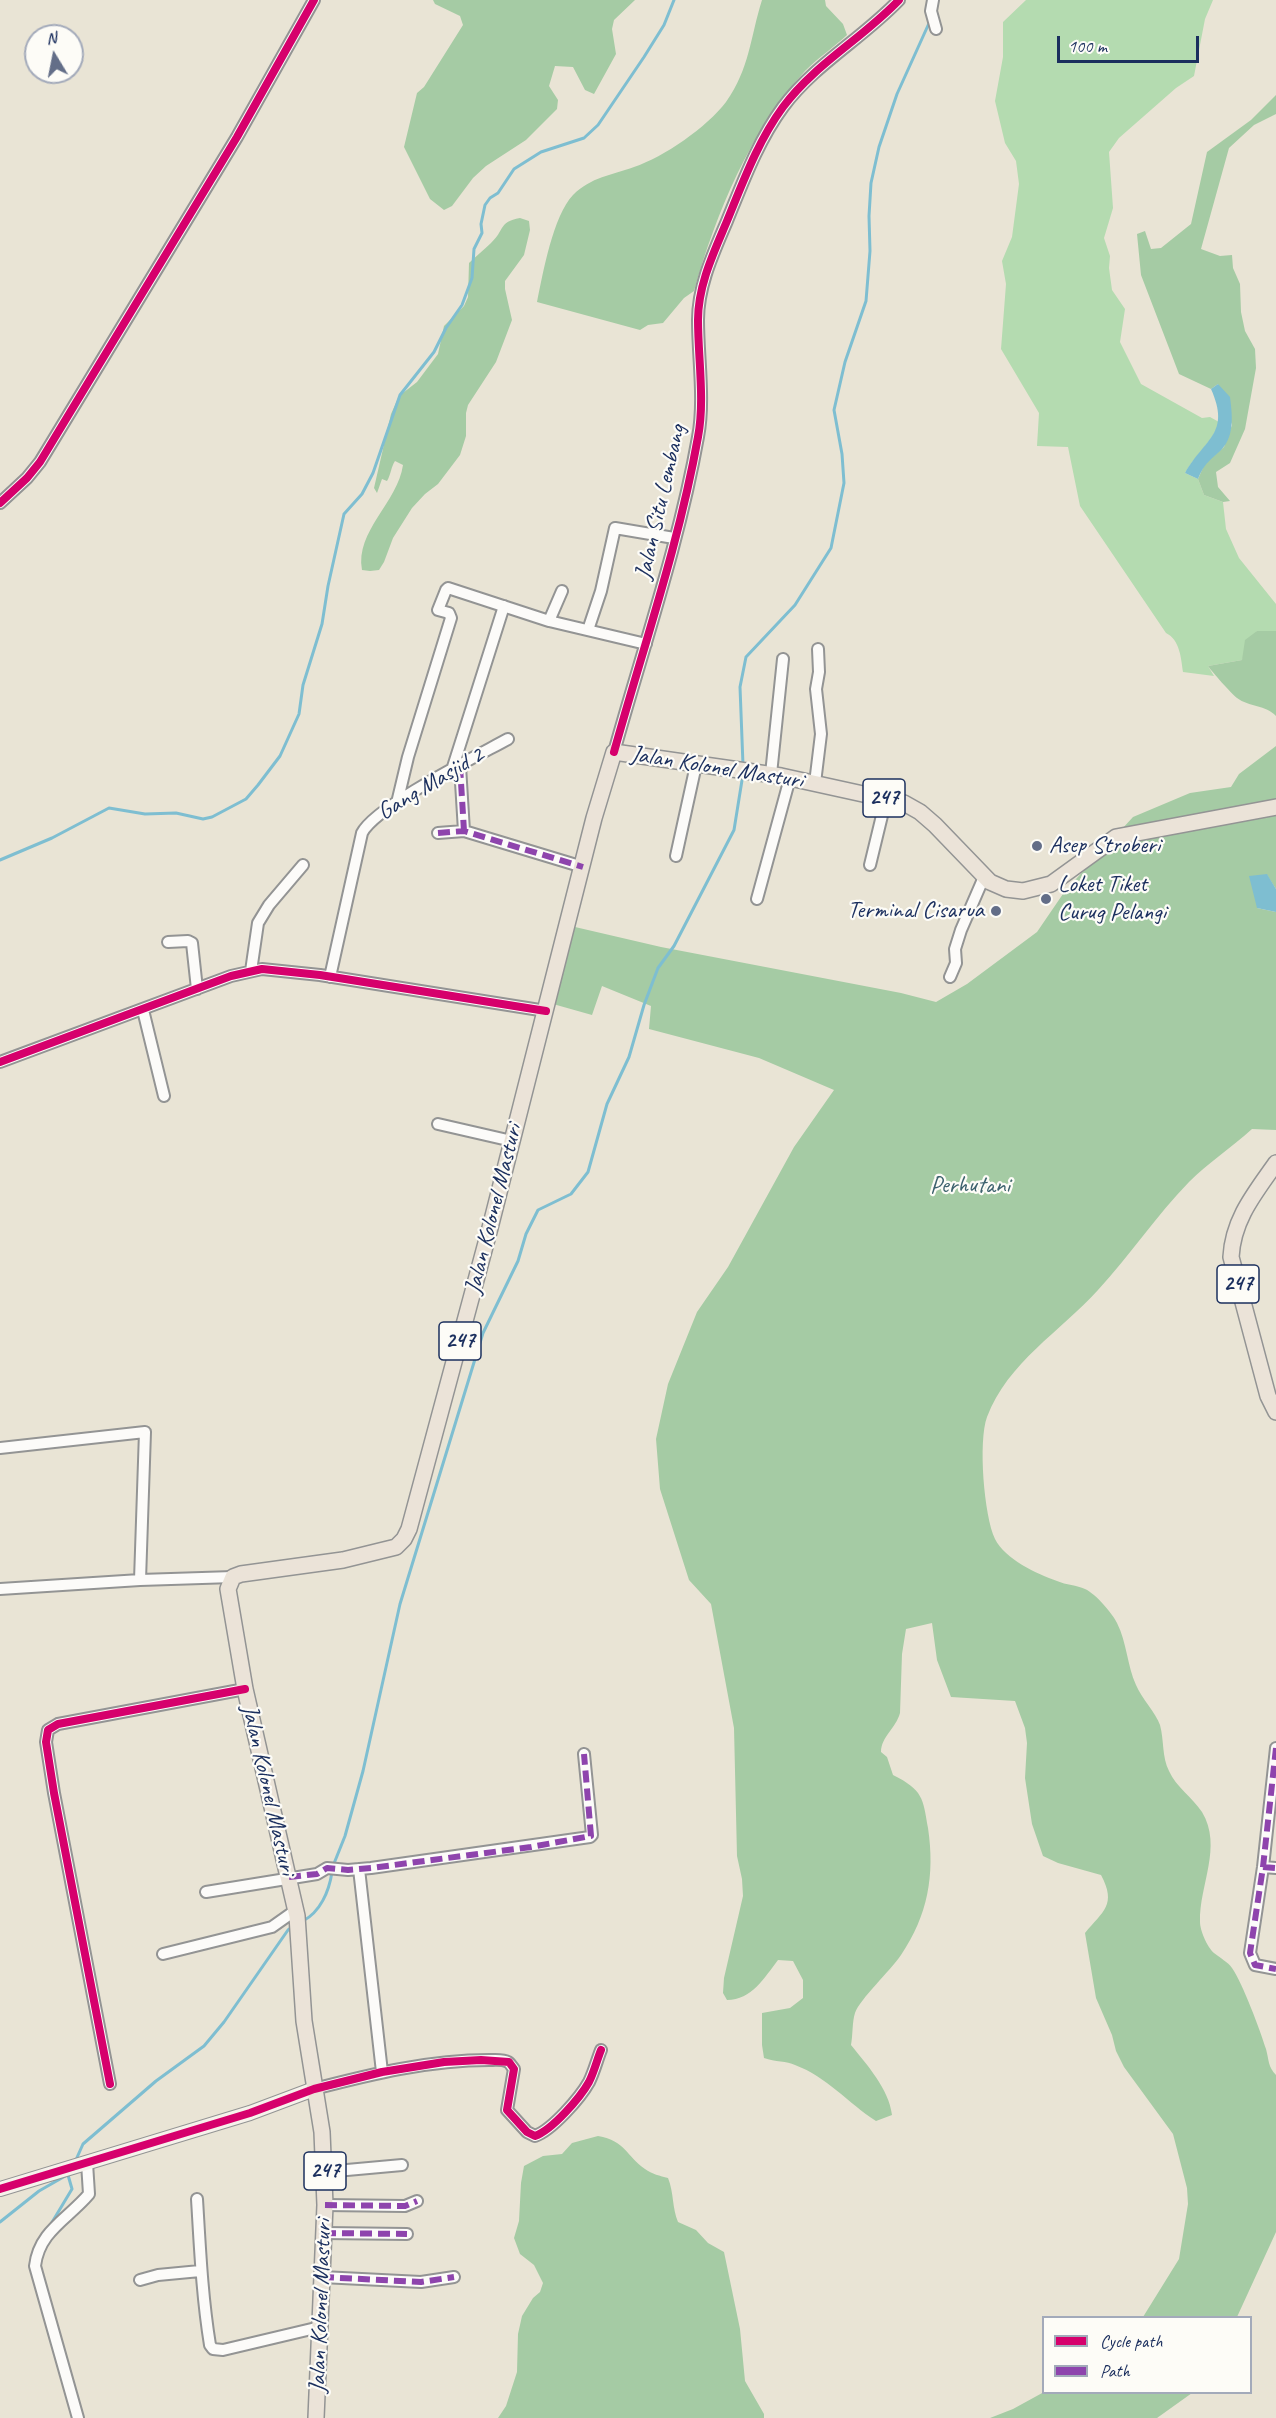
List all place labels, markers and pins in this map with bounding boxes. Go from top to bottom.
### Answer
place label: Asep Stroberi [1049,832,1160,860]
marker: Asep Stroberi [1030,839,1044,853]
place label: Loket Tiket Curug Pelangi [1058,871,1166,927]
marker: Loket Tiket Curug Pelangi [1039,892,1053,906]
place label: Terminal Cisarua [847,897,984,925]
marker: Terminal Cisarua [989,904,1003,918]

